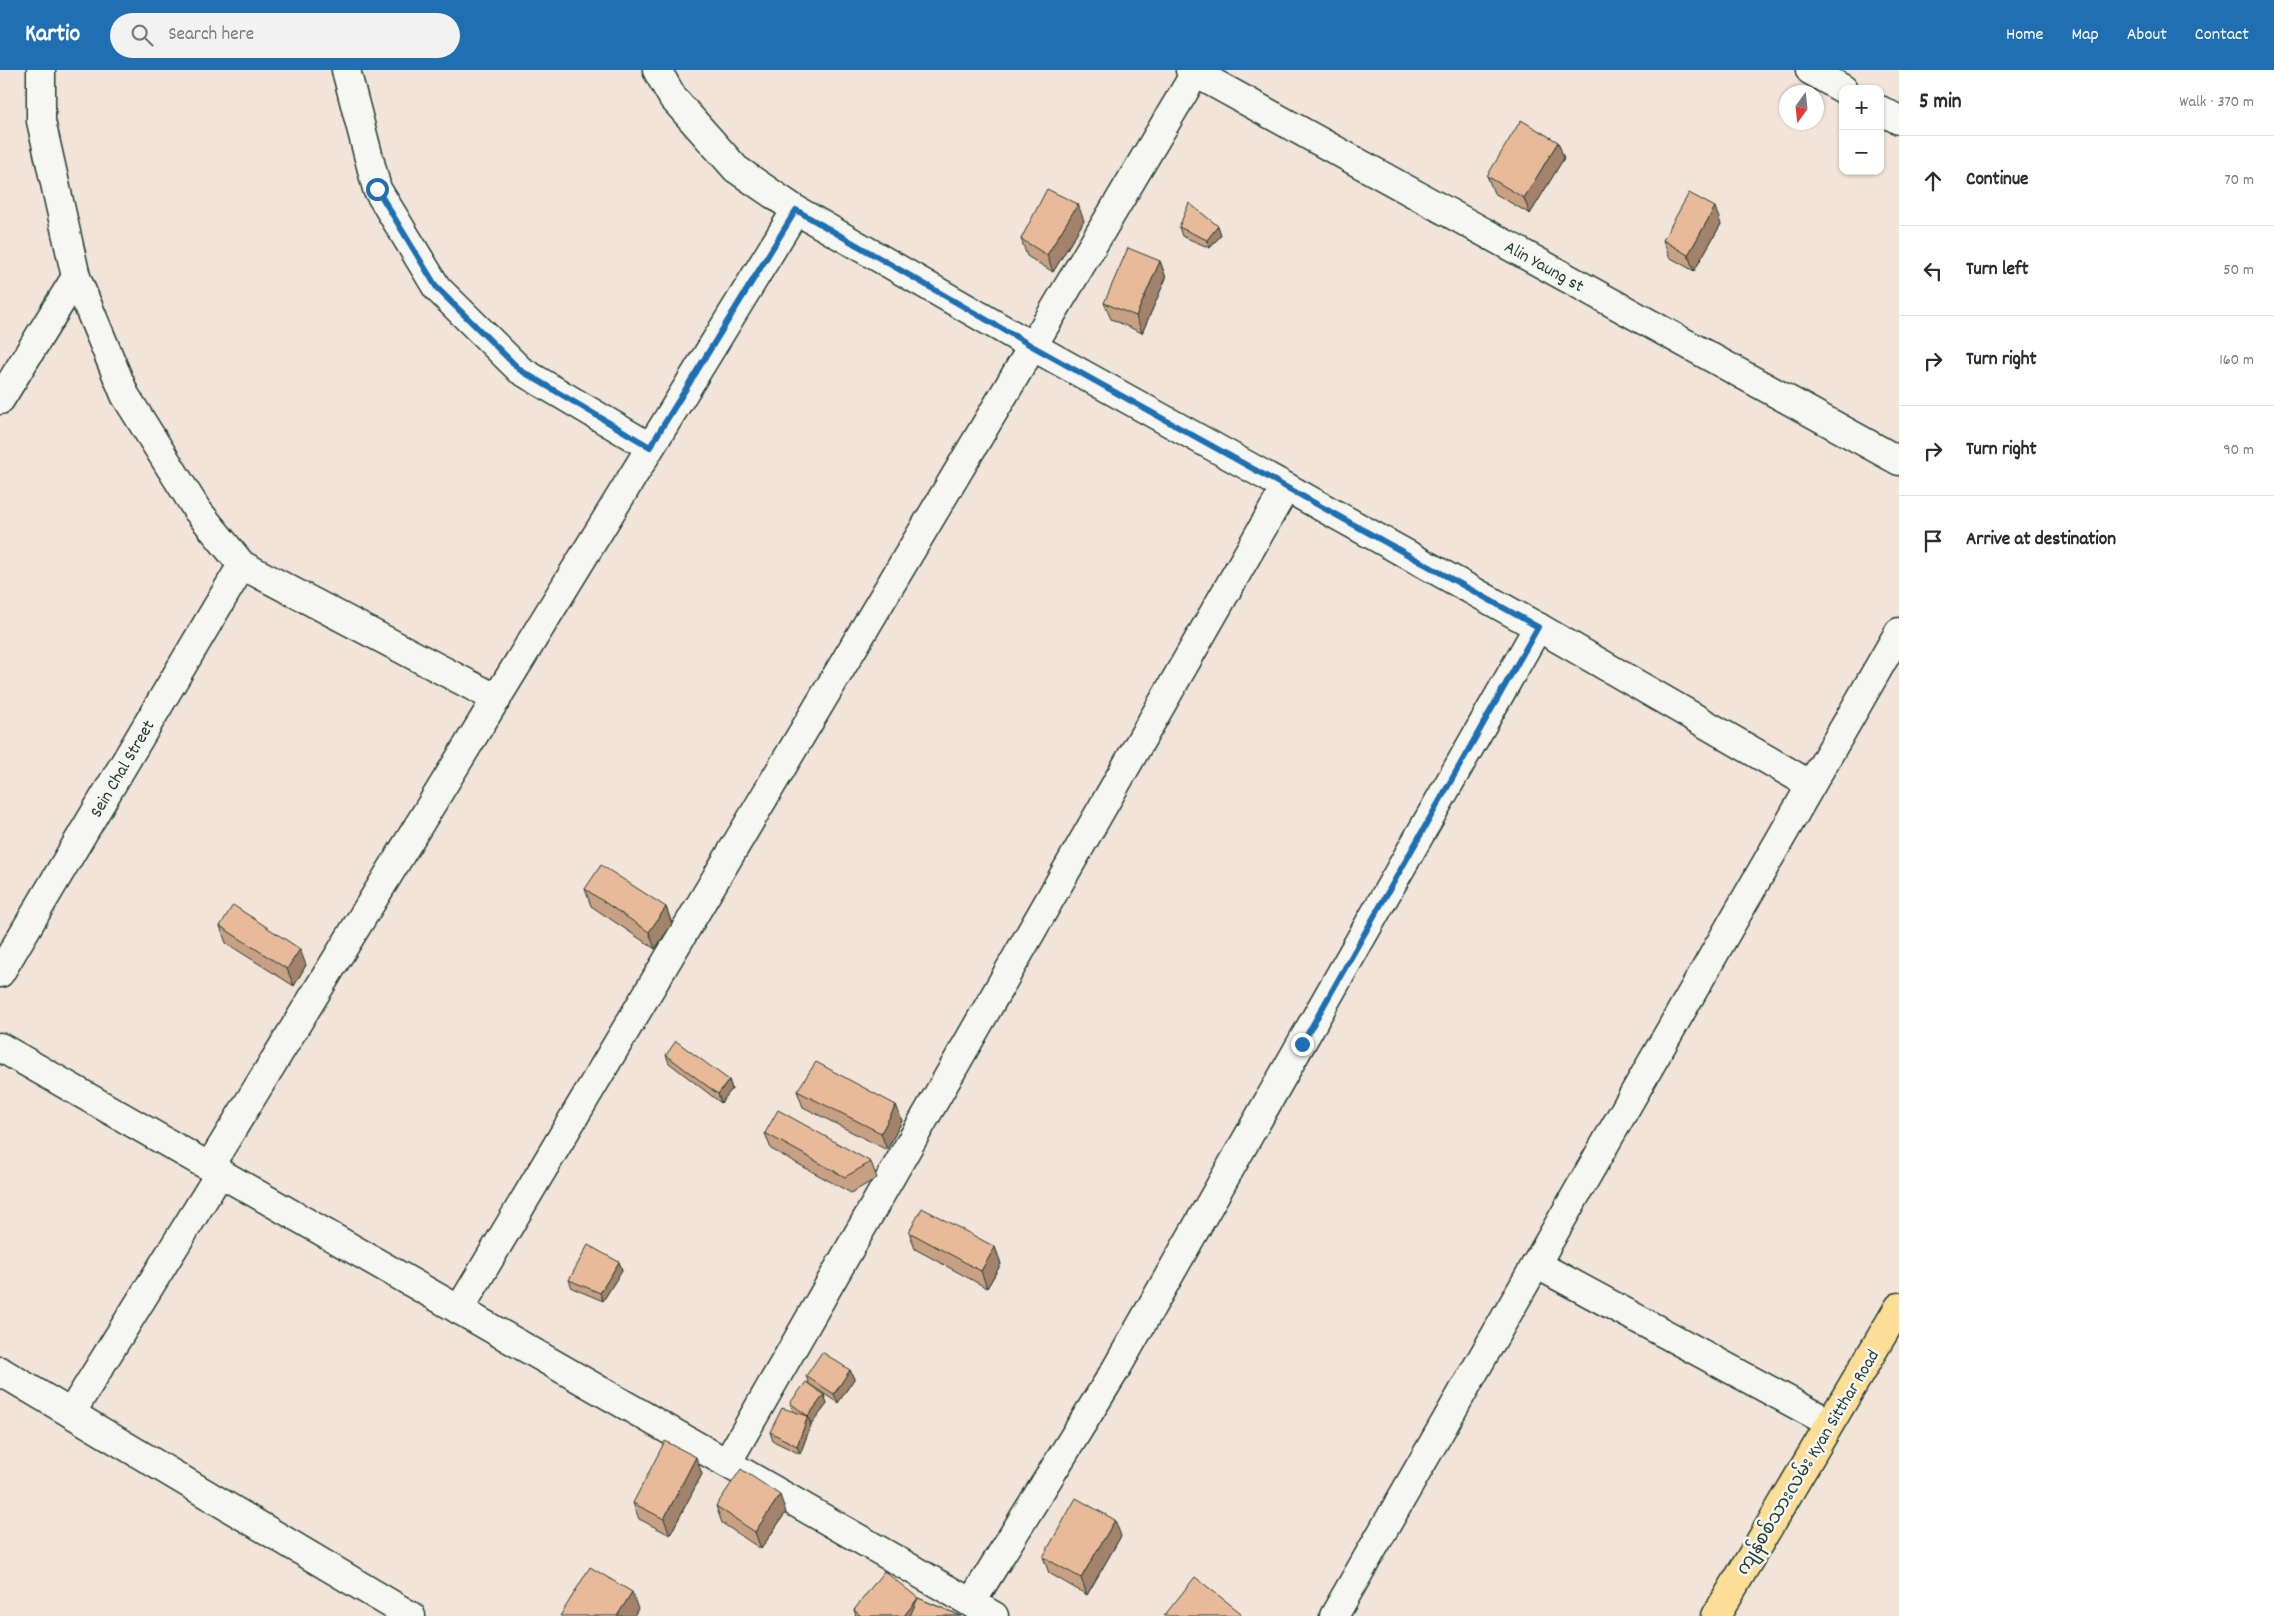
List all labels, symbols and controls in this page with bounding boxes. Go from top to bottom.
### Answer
search box [110,13,460,58]
text: Kartio [25,18,80,52]
icon: search [128,21,156,49]
text: Search here [168,22,254,49]
text: Home [2006,23,2043,48]
text: Map [2071,23,2099,48]
text: About [2127,23,2167,48]
text: Contact [2195,23,2249,48]
north arrow [1779,85,1824,130]
map controls [1839,85,1884,175]
button: + [1839,85,1884,130]
text: 5 min [1919,88,1962,118]
text: Walk · 370 m [2179,91,2254,114]
button: − [1839,130,1884,175]
icon: ahead [1919,167,1947,195]
text: Continue [1966,167,2028,194]
text: 70 m [2224,169,2254,192]
route start [366,178,389,201]
street label: Alin Yaung st [1499,236,1588,300]
icon: left [1919,257,1947,285]
text: Turn left [1966,257,2029,284]
text: 50 m [2223,259,2254,282]
icon: right [1919,347,1947,375]
text: Turn right [1966,347,2037,374]
text: 160 m [2219,349,2254,372]
icon: right [1919,437,1947,465]
text: Turn right [1966,437,2037,464]
text: 90 m [2223,439,2254,462]
icon: arrive [1919,527,1947,555]
text: Arrive at destination [1966,527,2116,554]
street label: Sein Chal Street [85,716,162,823]
route end [1291,1033,1314,1056]
street label: ကျန်စစ်သားလမ်း Kyan Sitthar Road [1729,1344,1887,1581]

